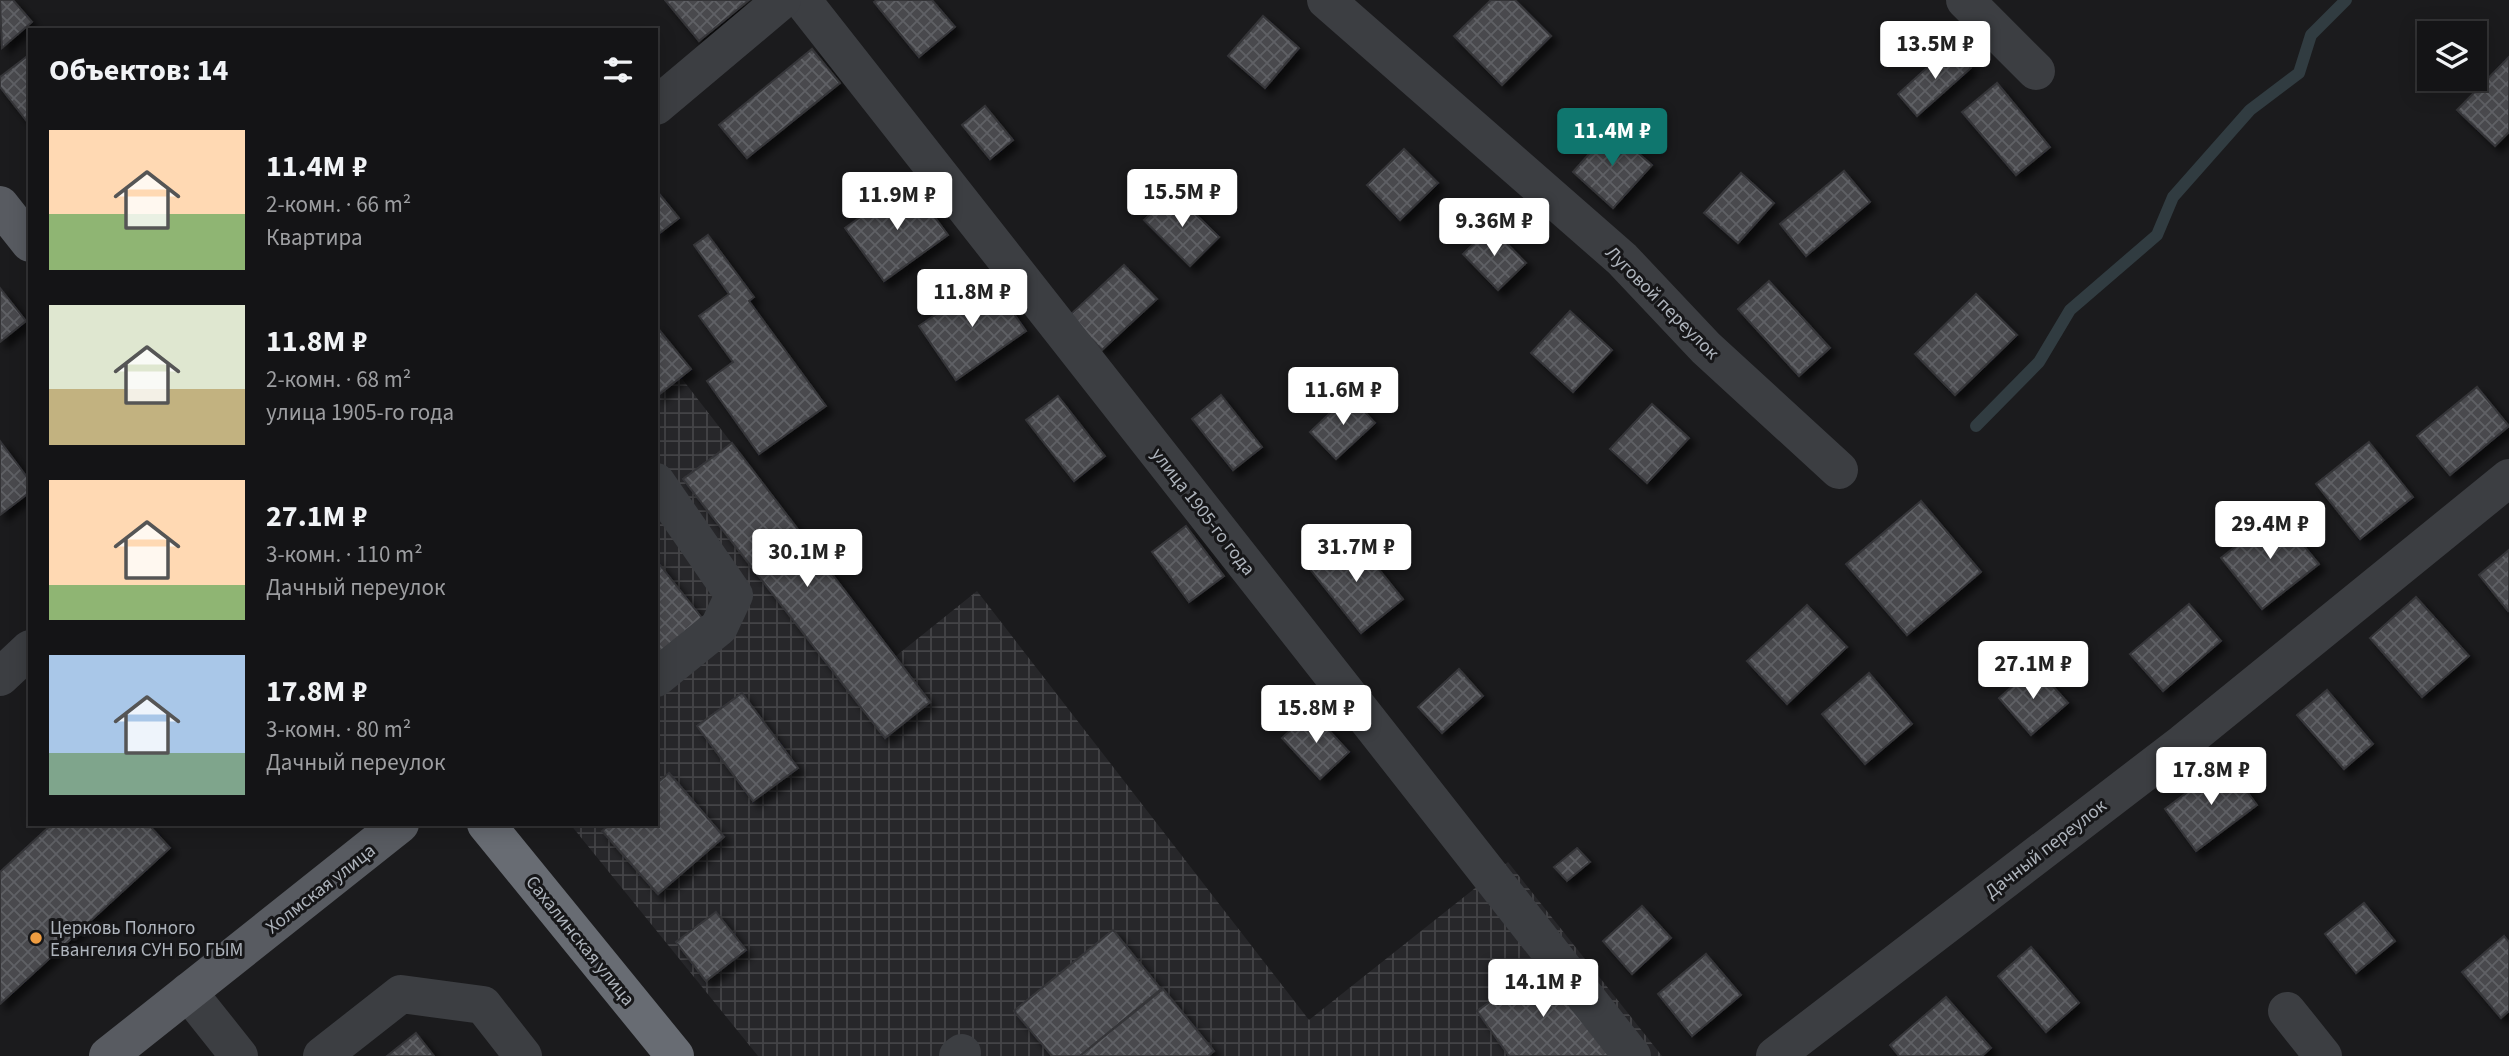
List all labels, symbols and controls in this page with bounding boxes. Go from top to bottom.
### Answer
map controls [2417,21,2487,91]
button: layers [2417,21,2487,91]
pin: 13.5M ₽ [1870,22,2000,81]
text: 13.5M ₽ [1896,27,1974,60]
text: Объектов: 14 [49,49,228,92]
icon: filters [599,51,637,89]
pin: 11.4M ₽ [1547,108,1677,168]
text: 11.4M ₽ [1573,114,1651,147]
text: 11.4M ₽ [266,145,367,188]
icon: home [105,158,189,242]
pin: 15.5M ₽ [1117,170,1247,229]
pin: 11.9M ₽ [832,173,962,232]
text: 15.5M ₽ [1143,175,1221,208]
text: 11.9M ₽ [858,178,936,211]
text: 2-комн. · 66 m² [266,188,411,221]
pin: 9.36M ₽ [1429,198,1559,258]
text: 9.36M ₽ [1455,204,1533,237]
text: Квартира [266,221,363,254]
street label: Луговой переулок [1599,240,1725,366]
pin: 11.8M ₽ [907,270,1037,329]
text: 11.8M ₽ [933,275,1011,308]
text: 11.8M ₽ [266,320,367,363]
icon: home [105,333,189,417]
text: 2-комн. · 68 m² [266,363,411,396]
pin: 11.6M ₽ [1278,368,1408,427]
text: 11.6M ₽ [1304,373,1382,406]
text: улица 1905-го года [266,396,454,429]
street label: улица 1905-го года [1144,442,1261,581]
text: 27.1M ₽ [266,495,367,538]
pin: 29.4M ₽ [2205,502,2335,561]
text: 29.4M ₽ [2231,507,2309,540]
icon: home [105,508,189,592]
pin: 31.7M ₽ [1291,524,1421,584]
pin: 30.1M ₽ [742,530,872,589]
text: 31.7M ₽ [1317,530,1395,563]
text: 30.1M ₽ [768,535,846,568]
text: 3-комн. · 110 m² [266,538,423,571]
text: Дачный переулок [266,571,445,604]
pin: 27.1M ₽ [1968,642,2098,701]
text: 27.1M ₽ [1994,647,2072,680]
text: 17.8M ₽ [266,670,367,713]
icon: home [105,683,189,767]
pin: 15.8M ₽ [1251,686,1381,745]
text: 15.8M ₽ [1277,691,1355,724]
text: 3-комн. · 80 m² [266,713,411,746]
text: Дачный переулок [266,746,445,779]
pin: 17.8M ₽ [2146,748,2276,807]
text: 17.8M ₽ [2172,753,2250,786]
street label: Дачный переулок [1979,793,2113,905]
street label: Холмская улица [260,838,382,941]
street label: Сахалинская улица [519,870,641,1012]
place label: Церковь Полного Евангелия СУН БО ГЫМ [50,915,243,964]
marker: Церковь Полного Евангелия СУН БО ГЫМ [28,930,44,946]
pin: 14.1M ₽ [1478,960,1608,1019]
text: 14.1M ₽ [1504,965,1582,998]

